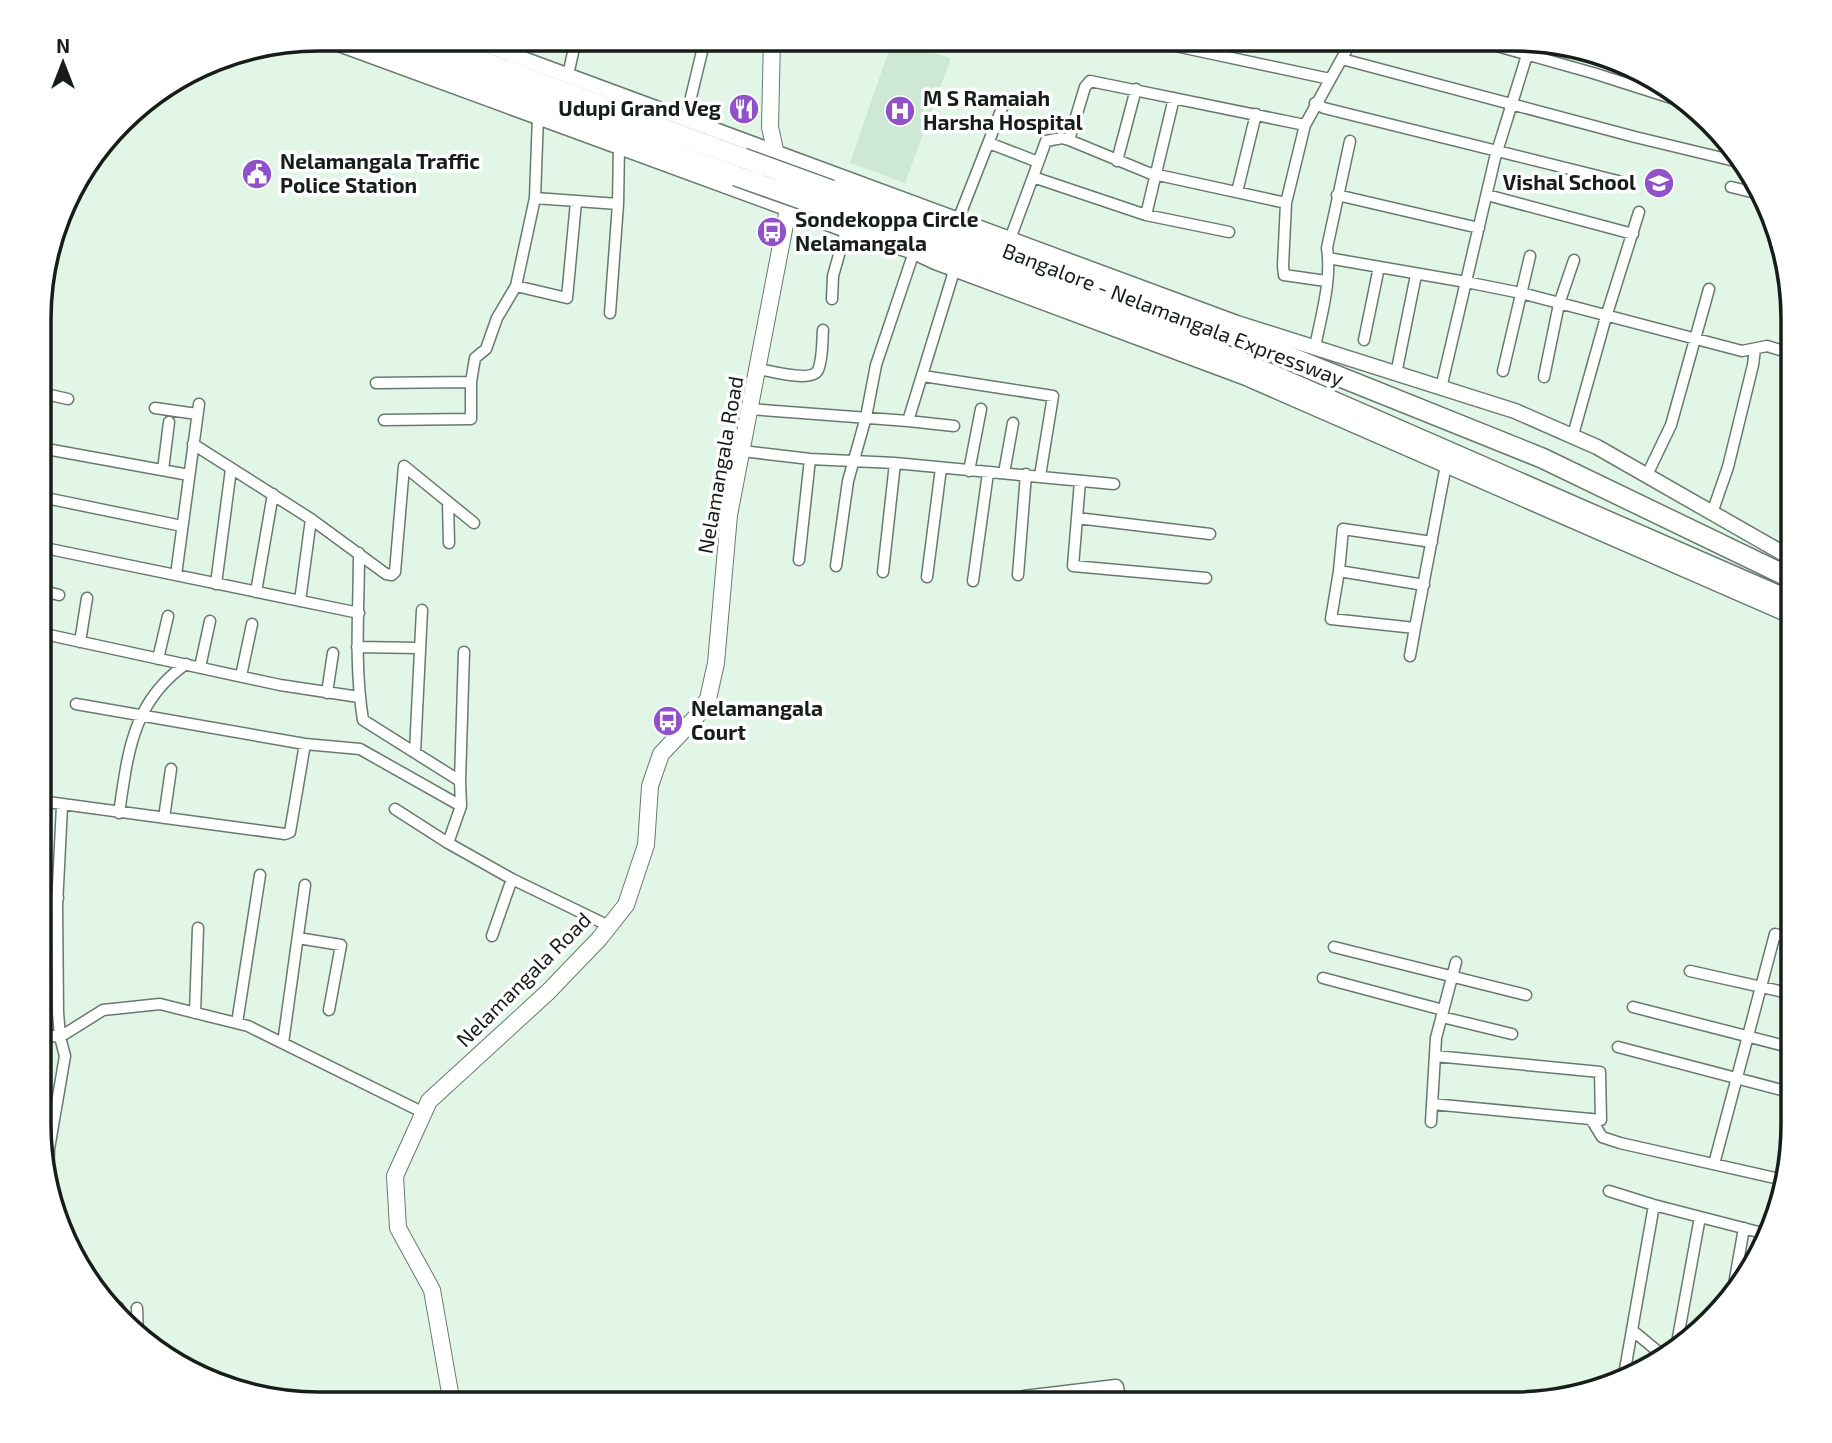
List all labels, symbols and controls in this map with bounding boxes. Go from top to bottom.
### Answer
north arrow [28,28,98,98]
text: N [56,34,70,57]
place label: M S Ramaiah Harsha Hospital [923,85,1083,134]
restaurant icon: Udupi Grand Veg [727,92,761,126]
hospital icon: M S Ramaiah Harsha Hospital [883,94,917,128]
place label: Udupi Grand Veg [558,95,721,120]
place label: Nelamangala Traffic Police Station [280,148,480,197]
public building icon: Nelamangala Traffic Police Station [240,157,274,191]
school or university icon: Vishal School [1642,166,1676,200]
place label: Vishal School [1503,169,1636,194]
place label: Sondekoppa Circle Nelamangala [795,206,979,255]
bus stop icon: Sondekoppa Circle Nelamangala [755,215,789,249]
street label: Bangalore - Nelamangala Expressway [999,237,1348,390]
street label: Nelamangala Road [692,374,747,556]
place label: Nelamangala Court [691,695,823,744]
bus stop icon: Nelamangala Court [651,704,685,738]
street label: Nelamangala Road [450,906,595,1051]

